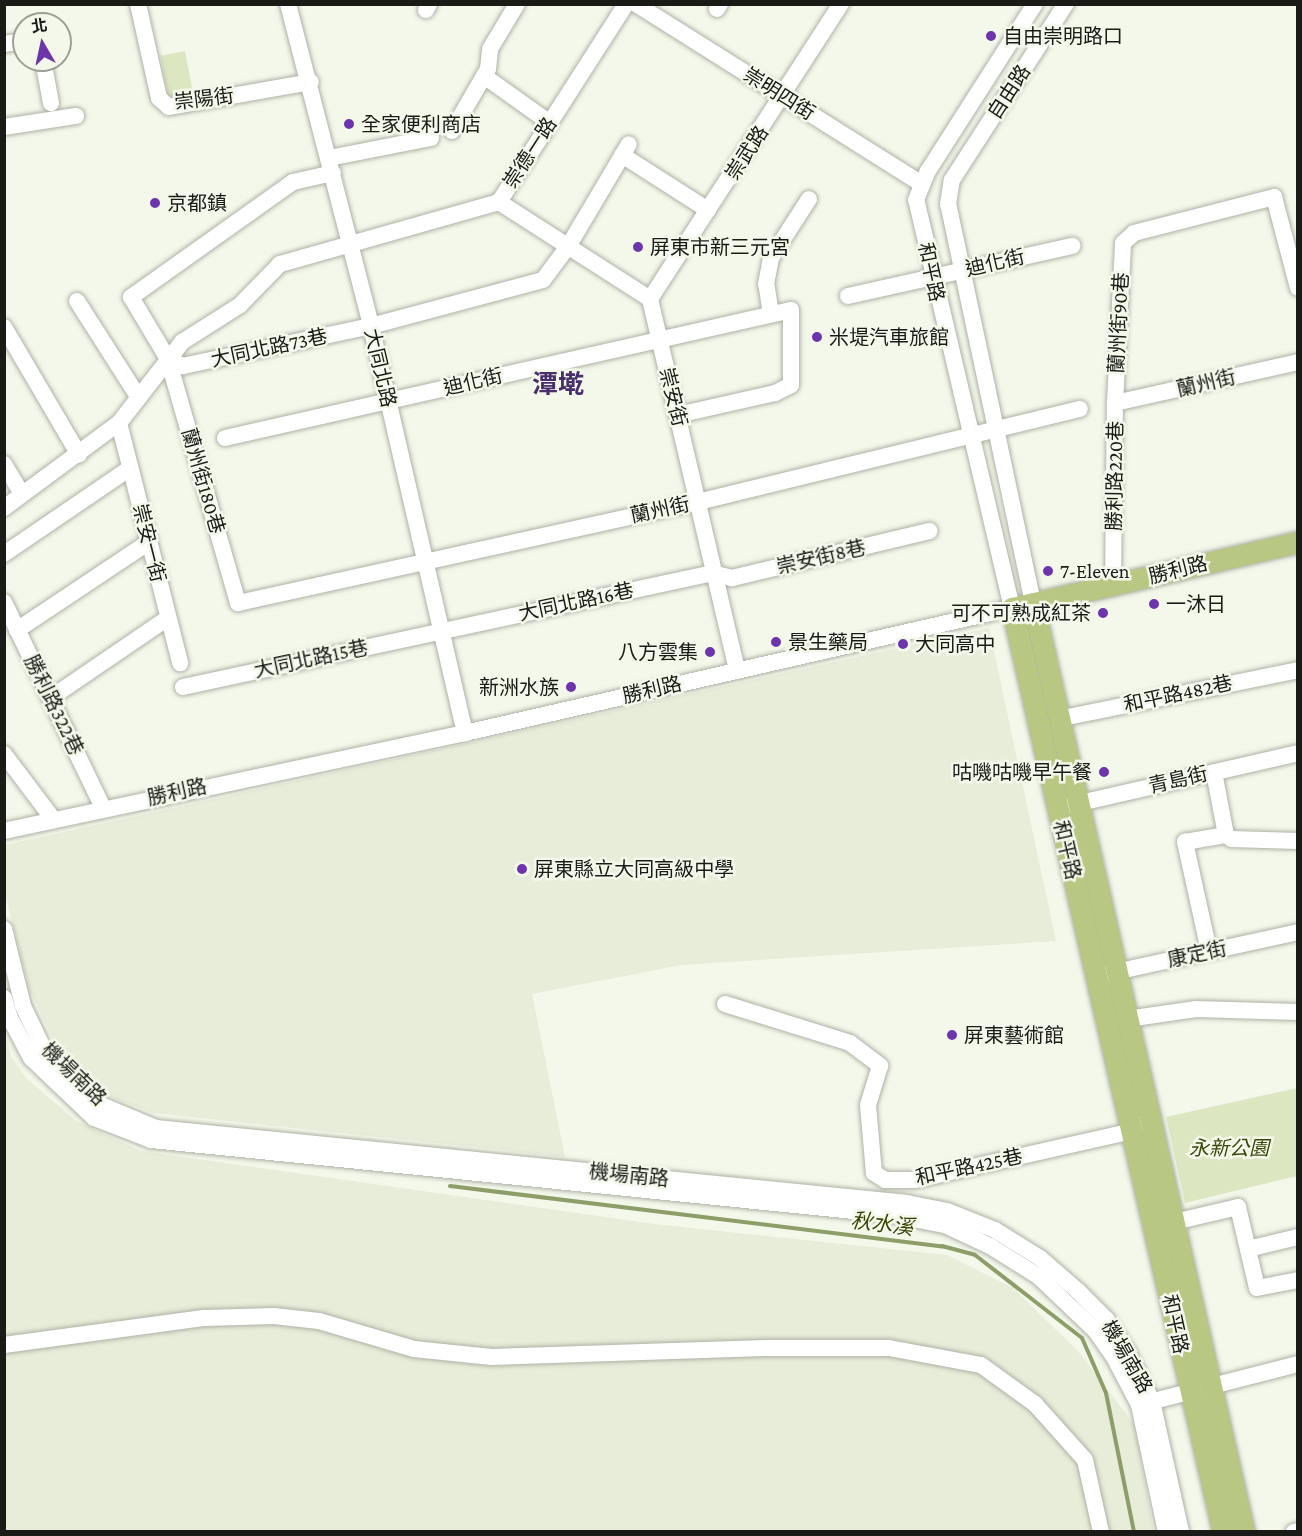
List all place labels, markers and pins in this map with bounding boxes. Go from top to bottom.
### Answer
place label: 自由崇明路口 [1003,24,1123,48]
marker: 自由崇明路口 [984,29,998,43]
place label: 全家便利商店 [361,112,481,136]
marker: 全家便利商店 [342,117,356,131]
place label: 京都鎮 [167,191,227,215]
marker: 京都鎮 [148,196,162,210]
place label: 屏東市新三元宮 [650,235,790,259]
marker: 屏東市新三元宮 [631,240,645,254]
place label: 米堤汽車旅館 [829,325,949,349]
marker: 米堤汽車旅館 [810,330,824,344]
place label: 7-Eleven [1060,559,1130,583]
marker: 7-Eleven [1041,564,1055,578]
place label: 一沐日 [1166,592,1226,616]
marker: 一沐日 [1147,597,1161,611]
place label: 可不可熟成紅茶 [951,601,1091,625]
marker: 可不可熟成紅茶 [1096,606,1110,620]
place label: 景生藥局 [788,630,868,654]
place label: 大同高中 [915,632,995,656]
marker: 景生藥局 [769,635,783,649]
marker: 大同高中 [896,637,910,651]
place label: 八方雲集 [618,640,698,664]
marker: 八方雲集 [703,645,717,659]
place label: 新洲水族 [479,675,559,699]
marker: 新洲水族 [564,680,578,694]
place label: 咕嘰咕嘰早午餐 [952,760,1092,784]
marker: 咕嘰咕嘰早午餐 [1097,765,1111,779]
place label: 屏東縣立大同高級中學 [534,857,734,881]
marker: 屏東縣立大同高級中學 [515,862,529,876]
place label: 屏東藝術館 [964,1023,1064,1047]
marker: 屏東藝術館 [945,1028,959,1042]

